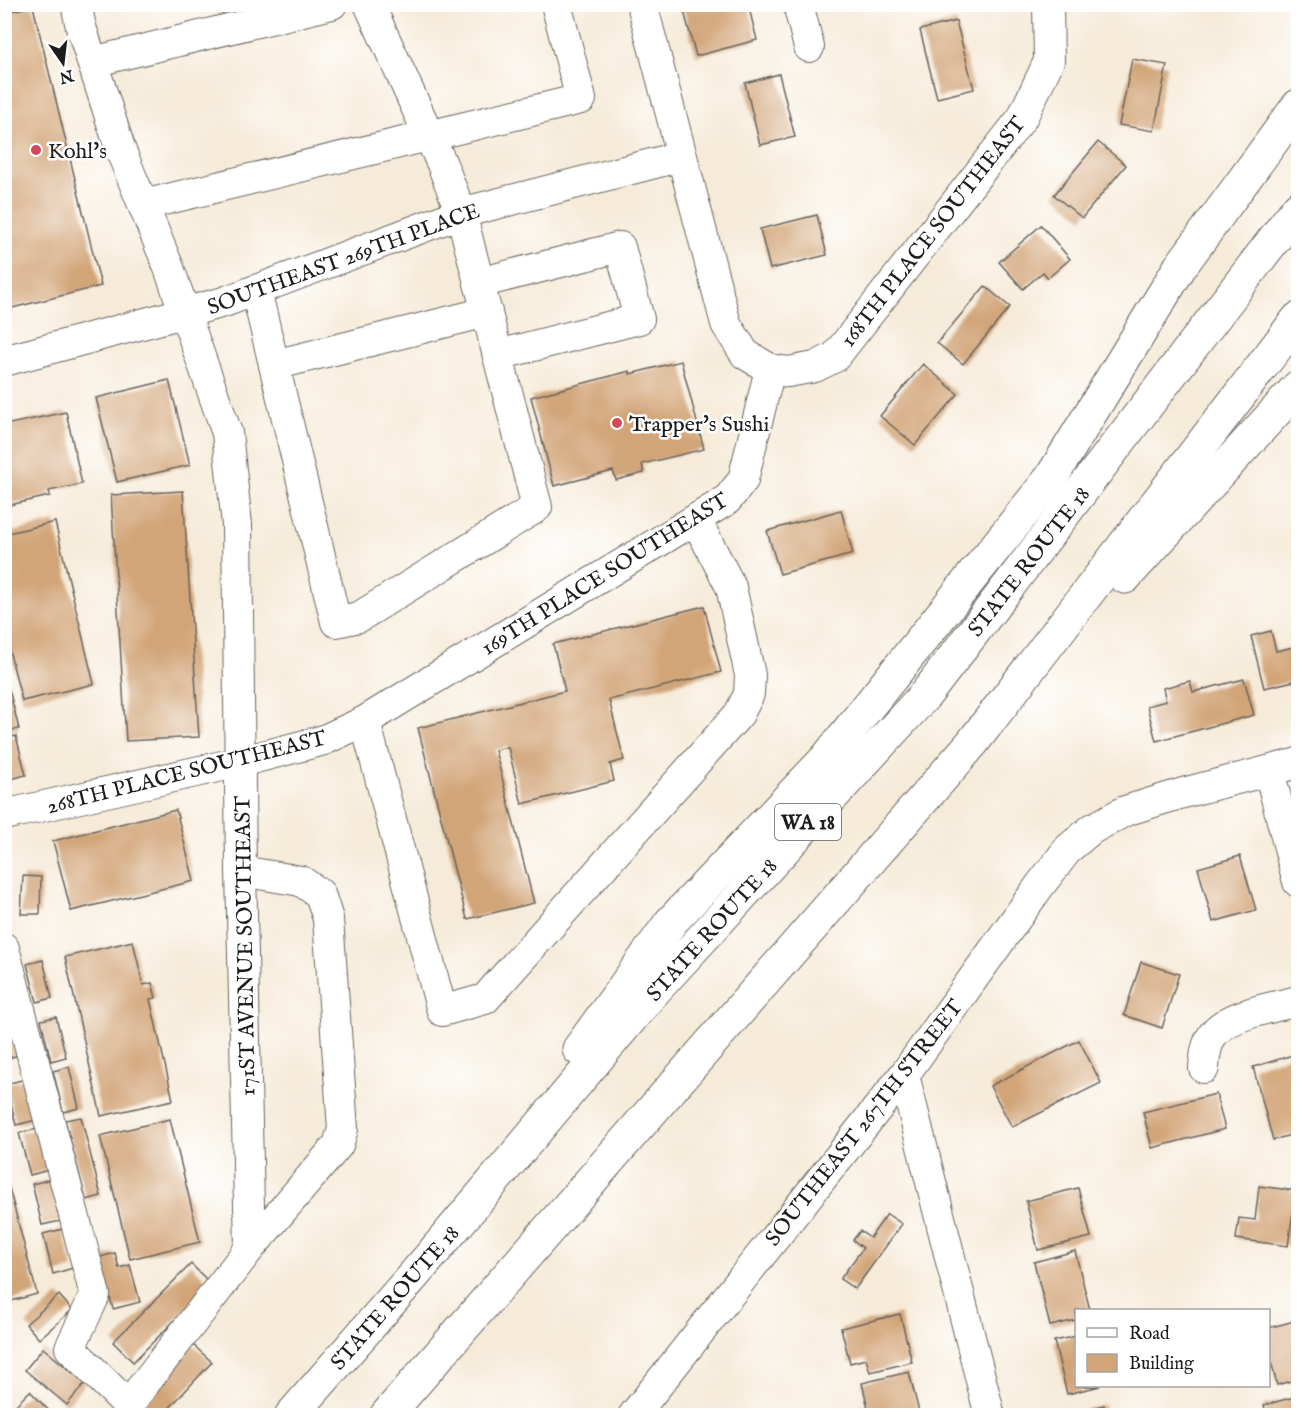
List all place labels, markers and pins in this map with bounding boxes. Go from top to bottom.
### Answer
place label: Kohl's [48,138,107,166]
marker: Kohl's [29,143,43,157]
place label: Trapper's Sushi [629,411,770,439]
marker: Trapper's Sushi [610,416,624,430]

